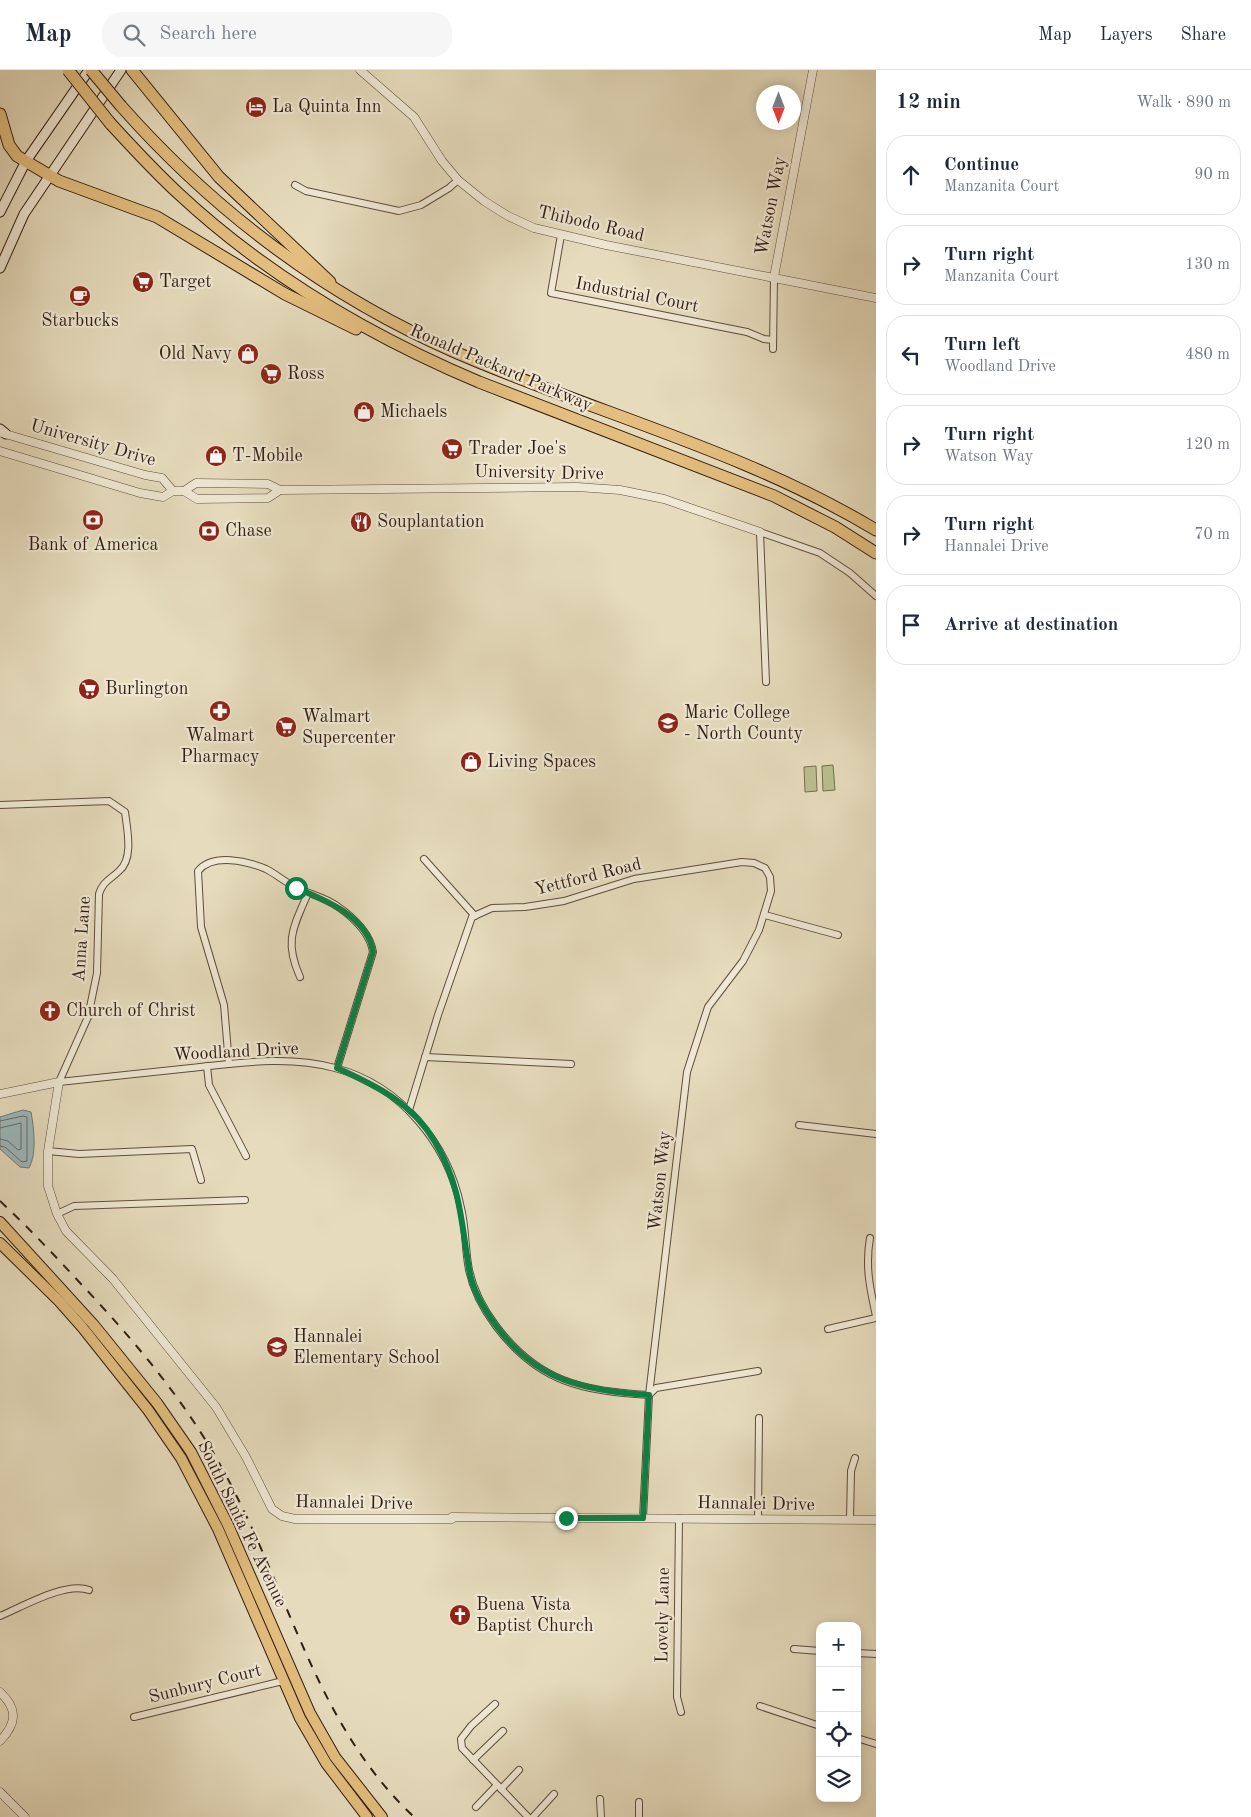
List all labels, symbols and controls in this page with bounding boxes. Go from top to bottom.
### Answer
search box [102,12,452,57]
icon: search [120,21,148,49]
text: Map [25,23,72,47]
text: Search here [160,25,257,44]
text: Map [1038,26,1072,44]
text: Layers [1100,26,1152,44]
text: Share [1180,26,1226,44]
north arrow [756,85,801,130]
text: 12 min [896,92,961,113]
hotel icon: La Quinta Inn [244,95,268,119]
text: Walk · 890 m [1136,95,1231,111]
place label: La Quinta Inn [272,98,382,116]
street label: Watson Way [753,155,790,257]
text: Continue [944,156,1019,175]
icon: ahead [897,161,925,189]
text: 90 m [1194,167,1230,183]
text: Manzanita Court [944,179,1059,195]
street label: Thibodo Road [536,203,646,245]
text: Turn right [944,246,1034,265]
icon: right [897,251,925,279]
text: 130 m [1185,257,1230,273]
text: Manzanita Court [944,269,1059,285]
supermarket icon: Target [131,270,155,294]
place label: Target [159,273,212,291]
street label: Industrial Court [574,274,700,316]
cafe icon: Starbucks [68,284,92,308]
place label: Starbucks [41,312,119,330]
street label: Ronald Packard Parkway [407,321,595,415]
text: Turn left [944,336,1021,355]
icon: left [897,341,925,369]
shop icon: Old Navy [236,342,260,366]
place label: Old Navy [159,345,232,363]
text: 480 m [1185,347,1230,363]
text: Woodland Drive [944,359,1056,375]
supermarket icon: Ross [259,362,283,386]
place label: Ross [287,365,325,383]
shop icon: Michaels [352,400,376,424]
place label: Michaels [380,403,448,421]
street label: University Drive [28,416,158,470]
text: Turn right [944,426,1034,445]
icon: right [897,431,925,459]
supermarket icon: Trader Joe's [440,437,464,461]
text: 120 m [1185,437,1230,453]
place label: Trader Joe's [468,440,566,458]
shop icon: T-Mobile [204,444,228,468]
place label: T-Mobile [232,447,303,465]
text: Watson Way [944,449,1033,465]
street label: University Drive [474,463,604,483]
bank icon: Bank of America [81,508,105,532]
restaurant icon: Souplantation [349,510,373,534]
place label: Souplantation [377,513,485,531]
text: Turn right [944,516,1034,535]
bank icon: Chase [197,519,221,543]
icon: right [897,521,925,549]
place label: Chase [225,522,272,540]
text: 70 m [1194,527,1230,543]
place label: Bank of America [28,536,158,554]
text: Hannalei Drive [944,539,1049,555]
icon: arrive [897,611,925,639]
text: Arrive at destination [944,616,1118,635]
supermarket icon: Burlington [77,677,101,701]
place label: Burlington [105,680,189,698]
pharmacy icon: Walmart Pharmacy [208,699,232,723]
place label: Maric College - North County [684,704,804,743]
place label: Walmart Supercenter [302,708,396,747]
school or university icon: Maric College - North County [656,711,680,735]
supermarket icon: Walmart Supercenter [274,715,298,739]
place label: Walmart Pharmacy [181,727,260,766]
shop icon: Living Spaces [459,750,483,774]
place label: Living Spaces [487,753,596,771]
street label: Yettford Road [533,855,643,899]
route start [285,877,308,900]
street label: Anna Lane [70,895,94,983]
church icon: Church of Christ [38,999,62,1023]
place label: Church of Christ [66,1002,196,1020]
street label: Woodland Drive [173,1040,299,1064]
street label: Watson Way [646,1130,674,1232]
place label: Hannalei Elementary School [293,1328,440,1367]
school or university icon: Hannalei Elementary School [265,1335,289,1359]
street label: South Santa Fe Avenue [194,1438,290,1610]
street label: Hannalei Drive [295,1493,413,1513]
street label: Hannalei Drive [697,1494,815,1514]
route end [555,1507,578,1530]
street label: Lovely Lane [653,1567,673,1663]
place label: Buena Vista Baptist Church [476,1596,594,1635]
church icon: Buena Vista Baptist Church [448,1603,472,1627]
map controls [816,1622,861,1802]
button: + [816,1622,861,1667]
street label: Sunbury Court [147,1661,263,1707]
button: − [816,1667,861,1712]
button: locate [816,1712,861,1757]
button: layers [816,1757,861,1802]

